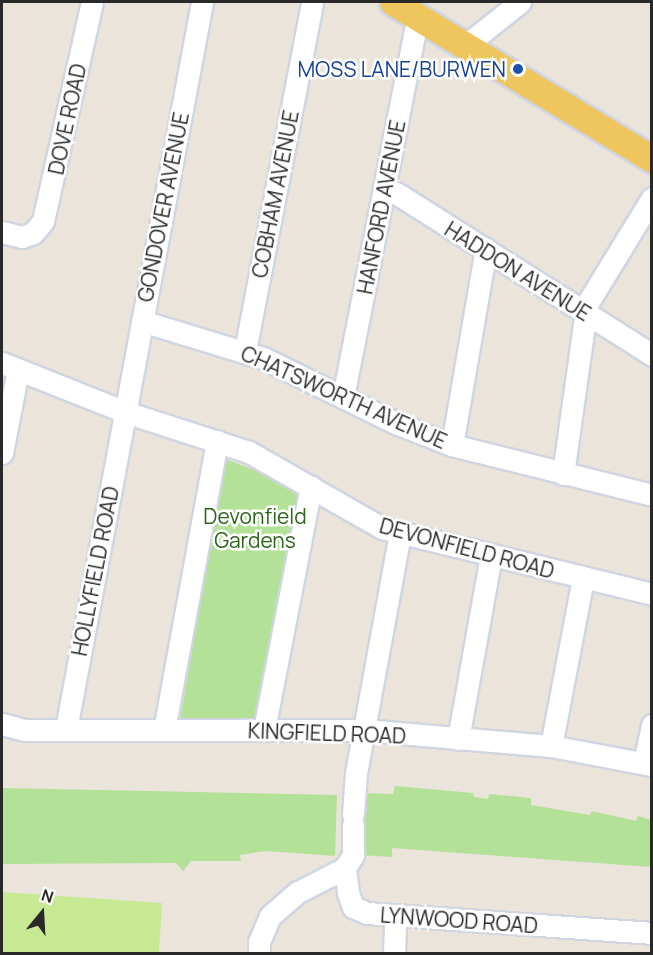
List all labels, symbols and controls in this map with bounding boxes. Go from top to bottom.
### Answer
place label: MOSS LANE/BURWEN [297,56,506,82]
street label: DOVE ROAD [43,61,91,177]
marker: MOSS LANE/BURWEN [511,62,525,76]
street label: COBHAM AVENUE [246,108,304,280]
street label: GONDOVER AVENUE [132,110,194,304]
street label: HANFORD AVENUE [352,118,410,296]
street label: HADDON AVENUE [440,216,596,326]
street label: CHATSWORTH AVENUE [237,340,451,454]
street label: HOLLYFIELD ROAD [66,484,124,658]
park label: Devonfield Gardens [203,503,307,553]
street label: DEVONFIELD ROAD [377,513,557,583]
street label: KINGFIELD ROAD [247,718,407,748]
north arrow [12,883,72,943]
text: N [39,884,56,908]
street label: LYNWOOD ROAD [379,902,539,938]

